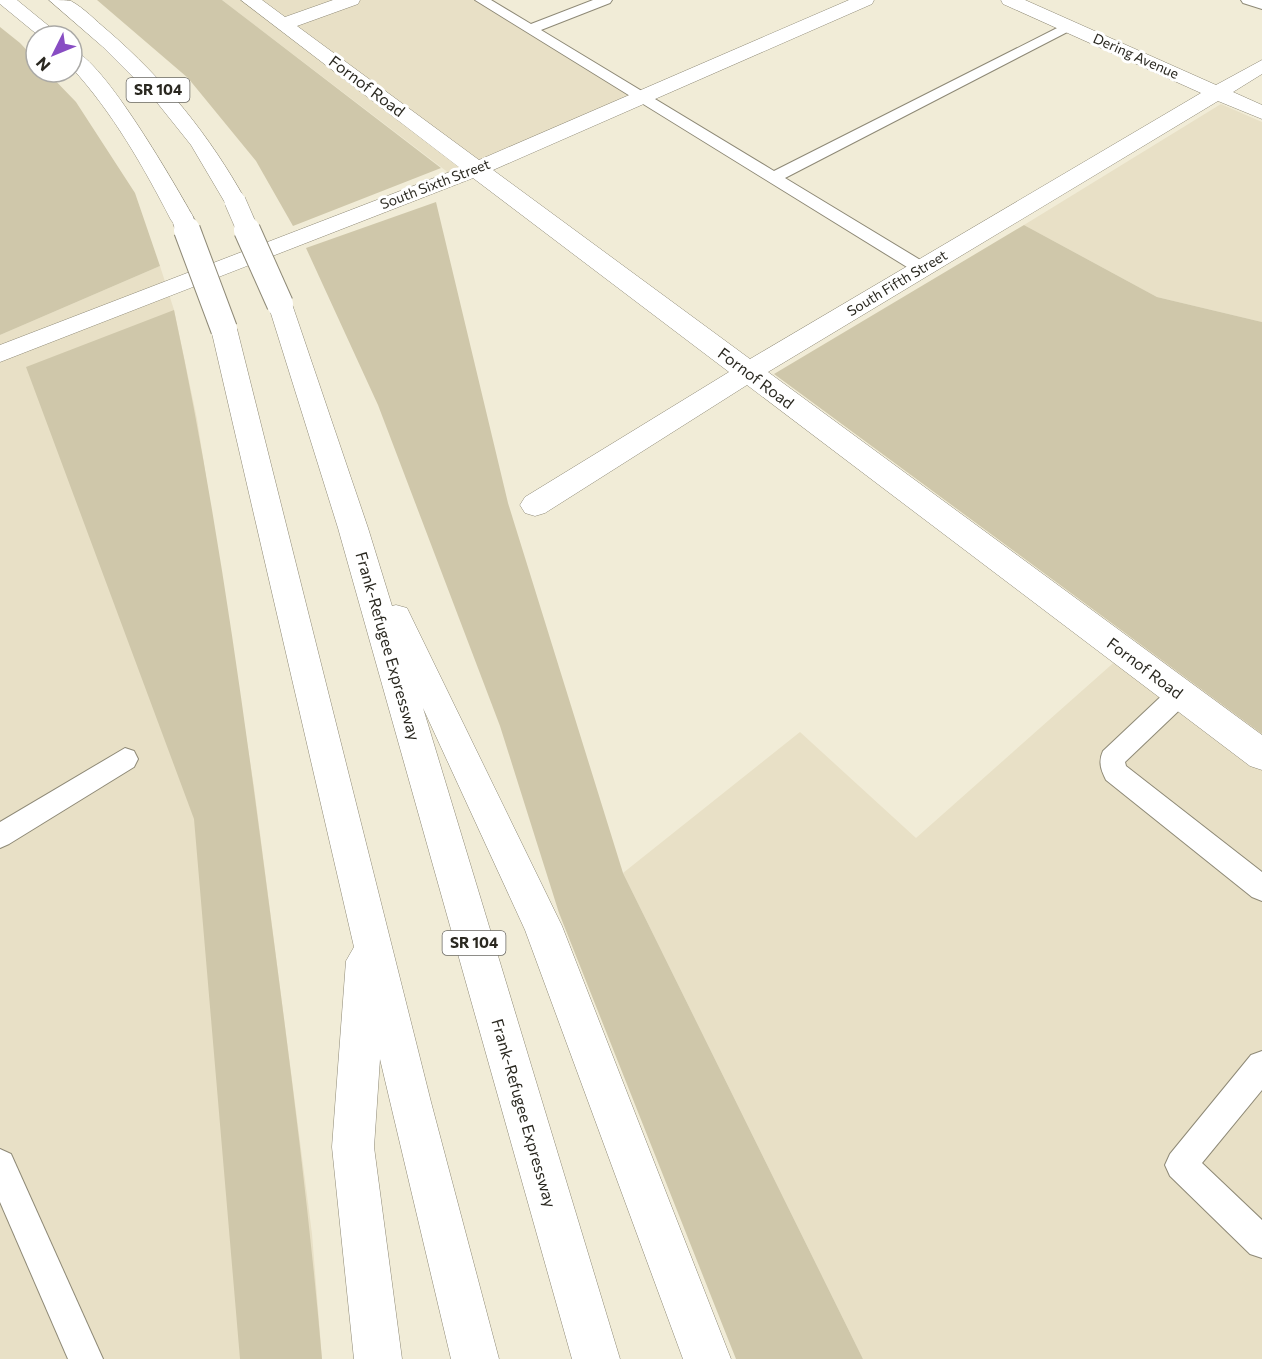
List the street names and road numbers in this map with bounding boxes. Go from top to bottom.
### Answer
street label: Dering Avenue [1091,29,1182,82]
street label: Fornof Road [326,51,409,120]
road number: SR 104 [126,78,190,102]
street label: South Sixth Street [378,155,492,212]
street label: South Fifth Street [843,246,950,319]
street label: Fornof Road [715,343,798,412]
street label: Frank-Refugee Expressway [352,549,425,742]
street label: Fornof Road [1104,633,1187,702]
road number: SR 104 [442,931,506,955]
street label: Frank-Refugee Expressway [488,1016,561,1209]

